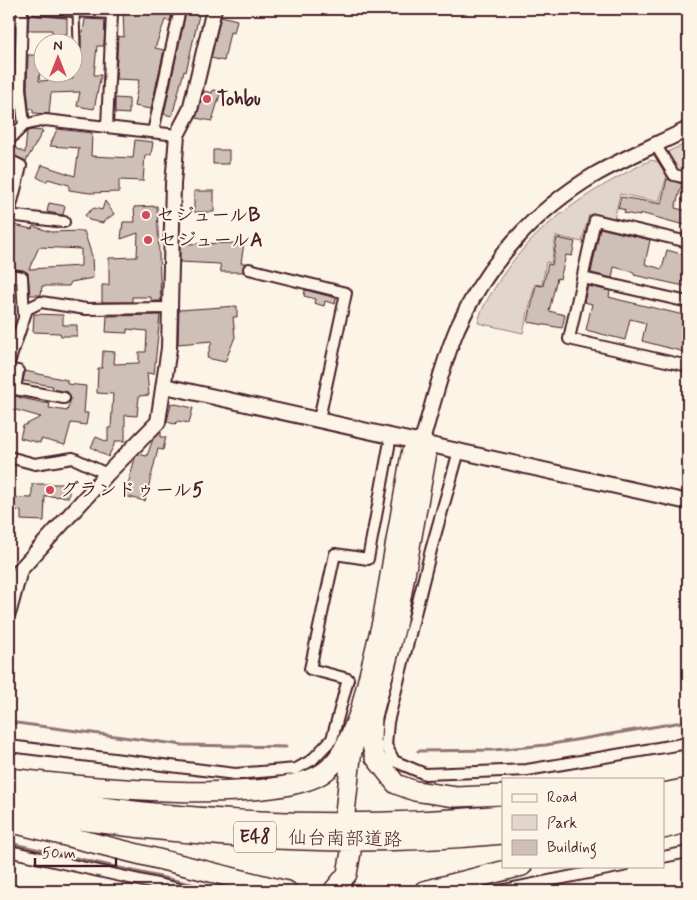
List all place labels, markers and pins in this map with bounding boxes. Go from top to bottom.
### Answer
place label: Tohbu [217,87,261,112]
marker: Tohbu [201,93,213,105]
place label: セジュールB [156,203,260,228]
marker: セジュールB [140,209,152,221]
place label: セジュールA [158,228,263,253]
marker: セジュールA [142,234,154,246]
place label: グランドゥール5 [60,478,204,503]
marker: グランドゥール5 [44,484,56,496]

